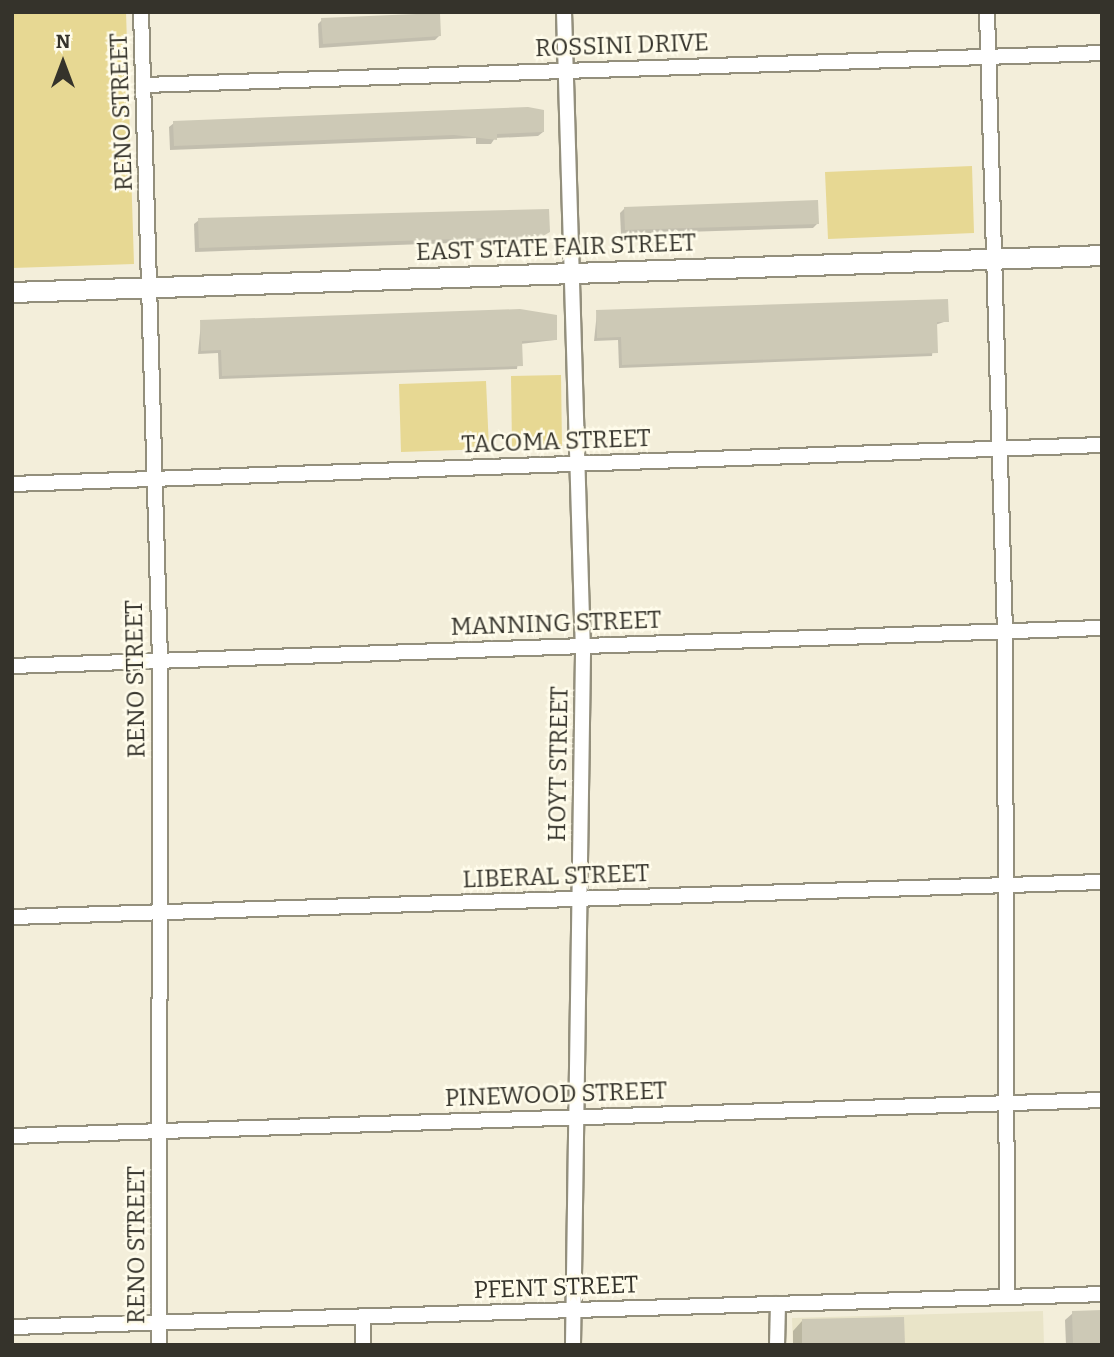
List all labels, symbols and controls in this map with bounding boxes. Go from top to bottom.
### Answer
north arrow [28,28,98,98]
street label: ROSSINI DRIVE [535,29,709,63]
text: N [56,30,70,53]
street label: RENO STREET [105,32,139,192]
street label: EAST STATE FAIR STREET [415,229,697,267]
street label: TACOMA STREET [461,424,651,460]
street label: RENO STREET [120,600,152,758]
street label: MANNING STREET [450,606,662,642]
street label: HOYT STREET [543,686,575,842]
street label: LIBERAL STREET [462,859,650,895]
street label: PINEWOOD STREET [444,1077,668,1113]
street label: RENO STREET [123,1166,151,1324]
street label: PFENT STREET [473,1271,639,1305]

